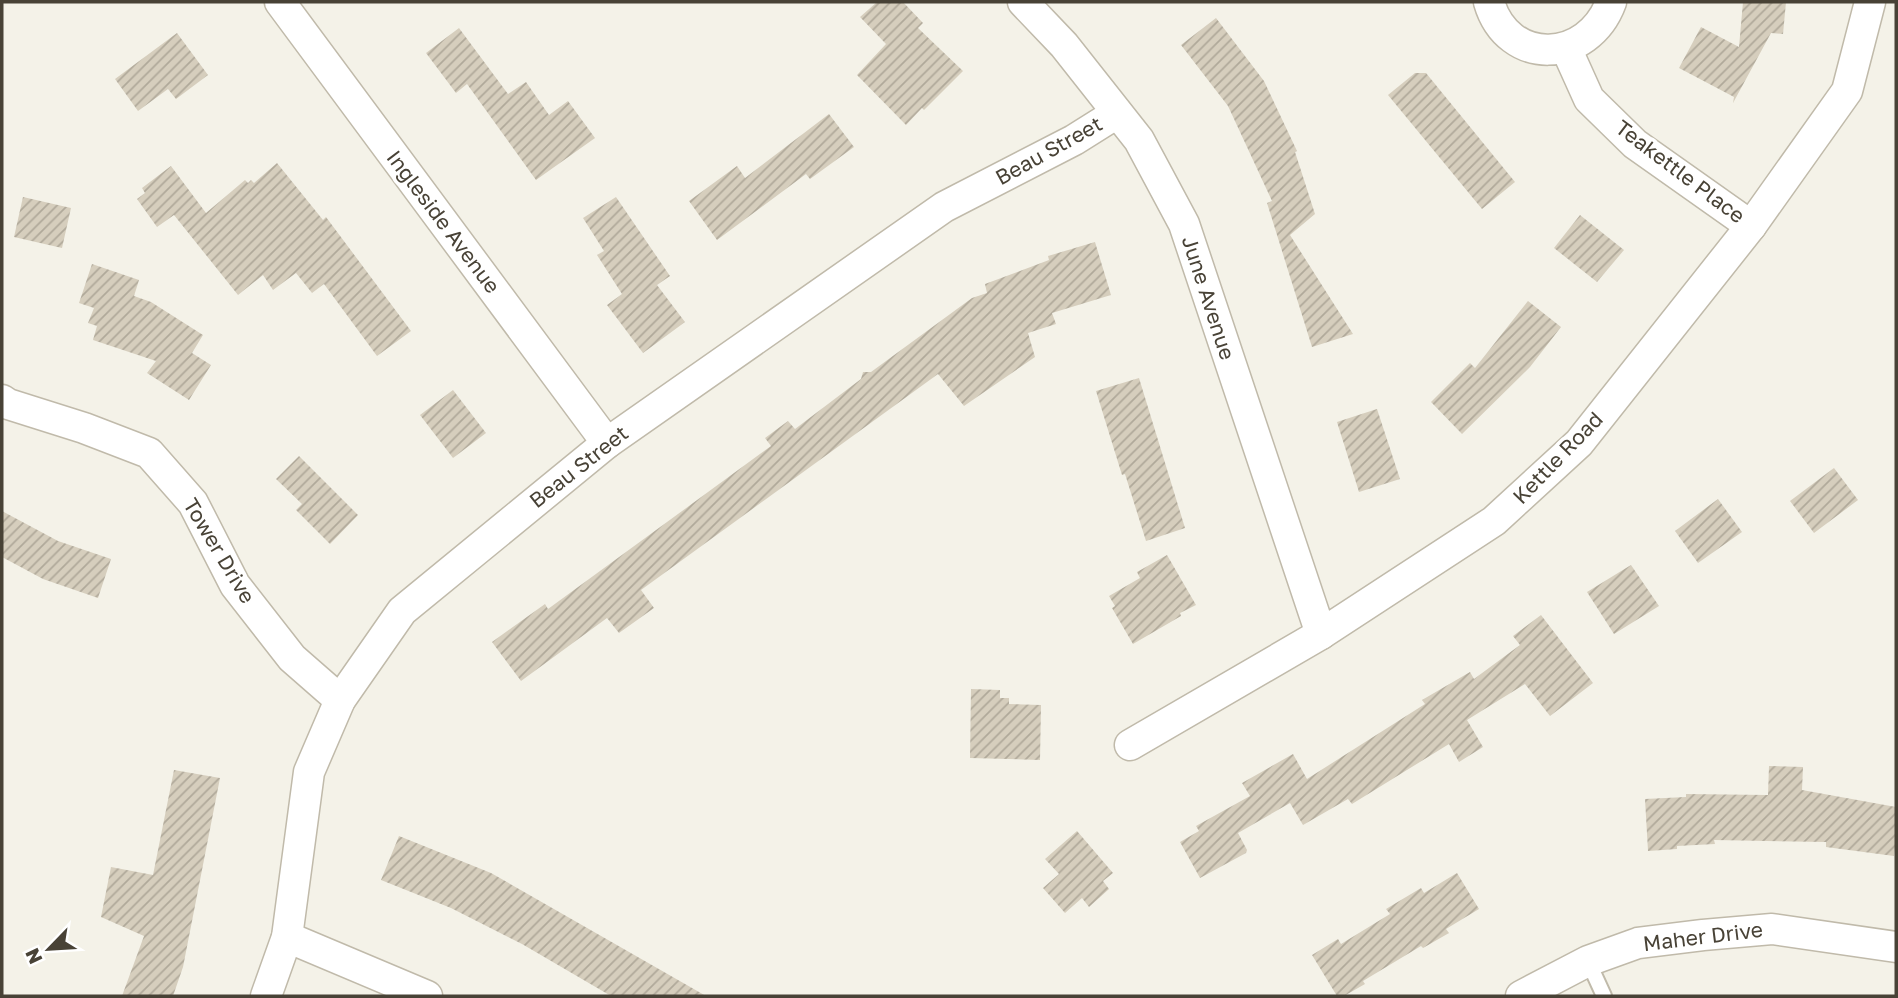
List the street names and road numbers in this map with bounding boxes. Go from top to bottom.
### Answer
street label: Beau Street [991,110,1107,190]
street label: Teakettle Place [1611,114,1750,228]
street label: Ingleside Avenue [382,145,506,298]
street label: June Avenue [1177,232,1241,363]
street label: Kettle Road [1507,406,1608,509]
street label: Beau Street [524,420,633,513]
street label: Tower Drive [178,493,261,608]
street label: Maher Drive [1641,916,1764,956]

